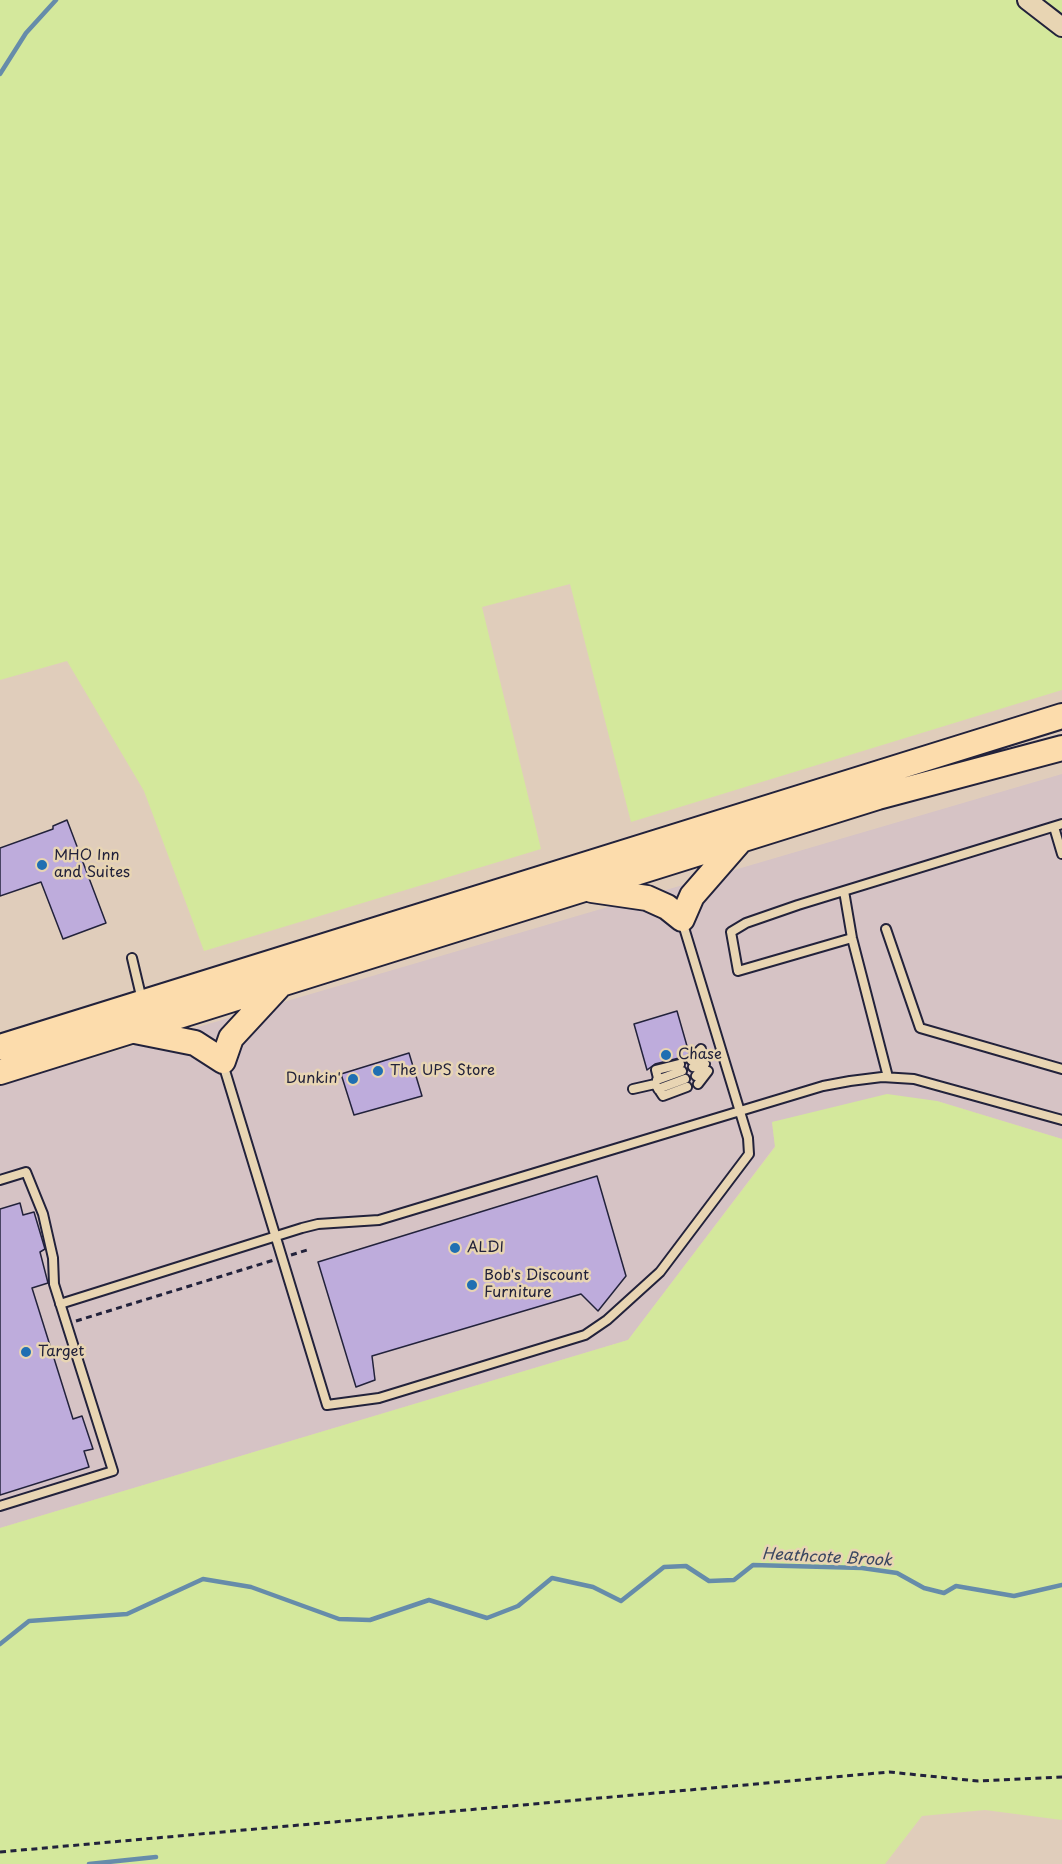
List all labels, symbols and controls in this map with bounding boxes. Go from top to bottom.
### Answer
place label: MHO Inn and Suites [54,847,130,882]
marker: MHO Inn and Suites [35,858,49,872]
place label: Chase [678,1046,722,1064]
marker: Chase [659,1048,673,1062]
place label: The UPS Store [390,1062,495,1080]
marker: The UPS Store [371,1064,385,1078]
place label: Dunkin' [286,1070,341,1088]
marker: Dunkin' [346,1072,360,1086]
place label: ALDI [467,1239,504,1257]
marker: ALDI [448,1241,462,1255]
place label: Bob's Discount Furniture [484,1267,589,1302]
marker: Bob's Discount Furniture [465,1278,479,1292]
place label: Target [38,1343,84,1361]
marker: Target [19,1345,33,1359]
water label: Heathcote Brook [762,1545,892,1571]

